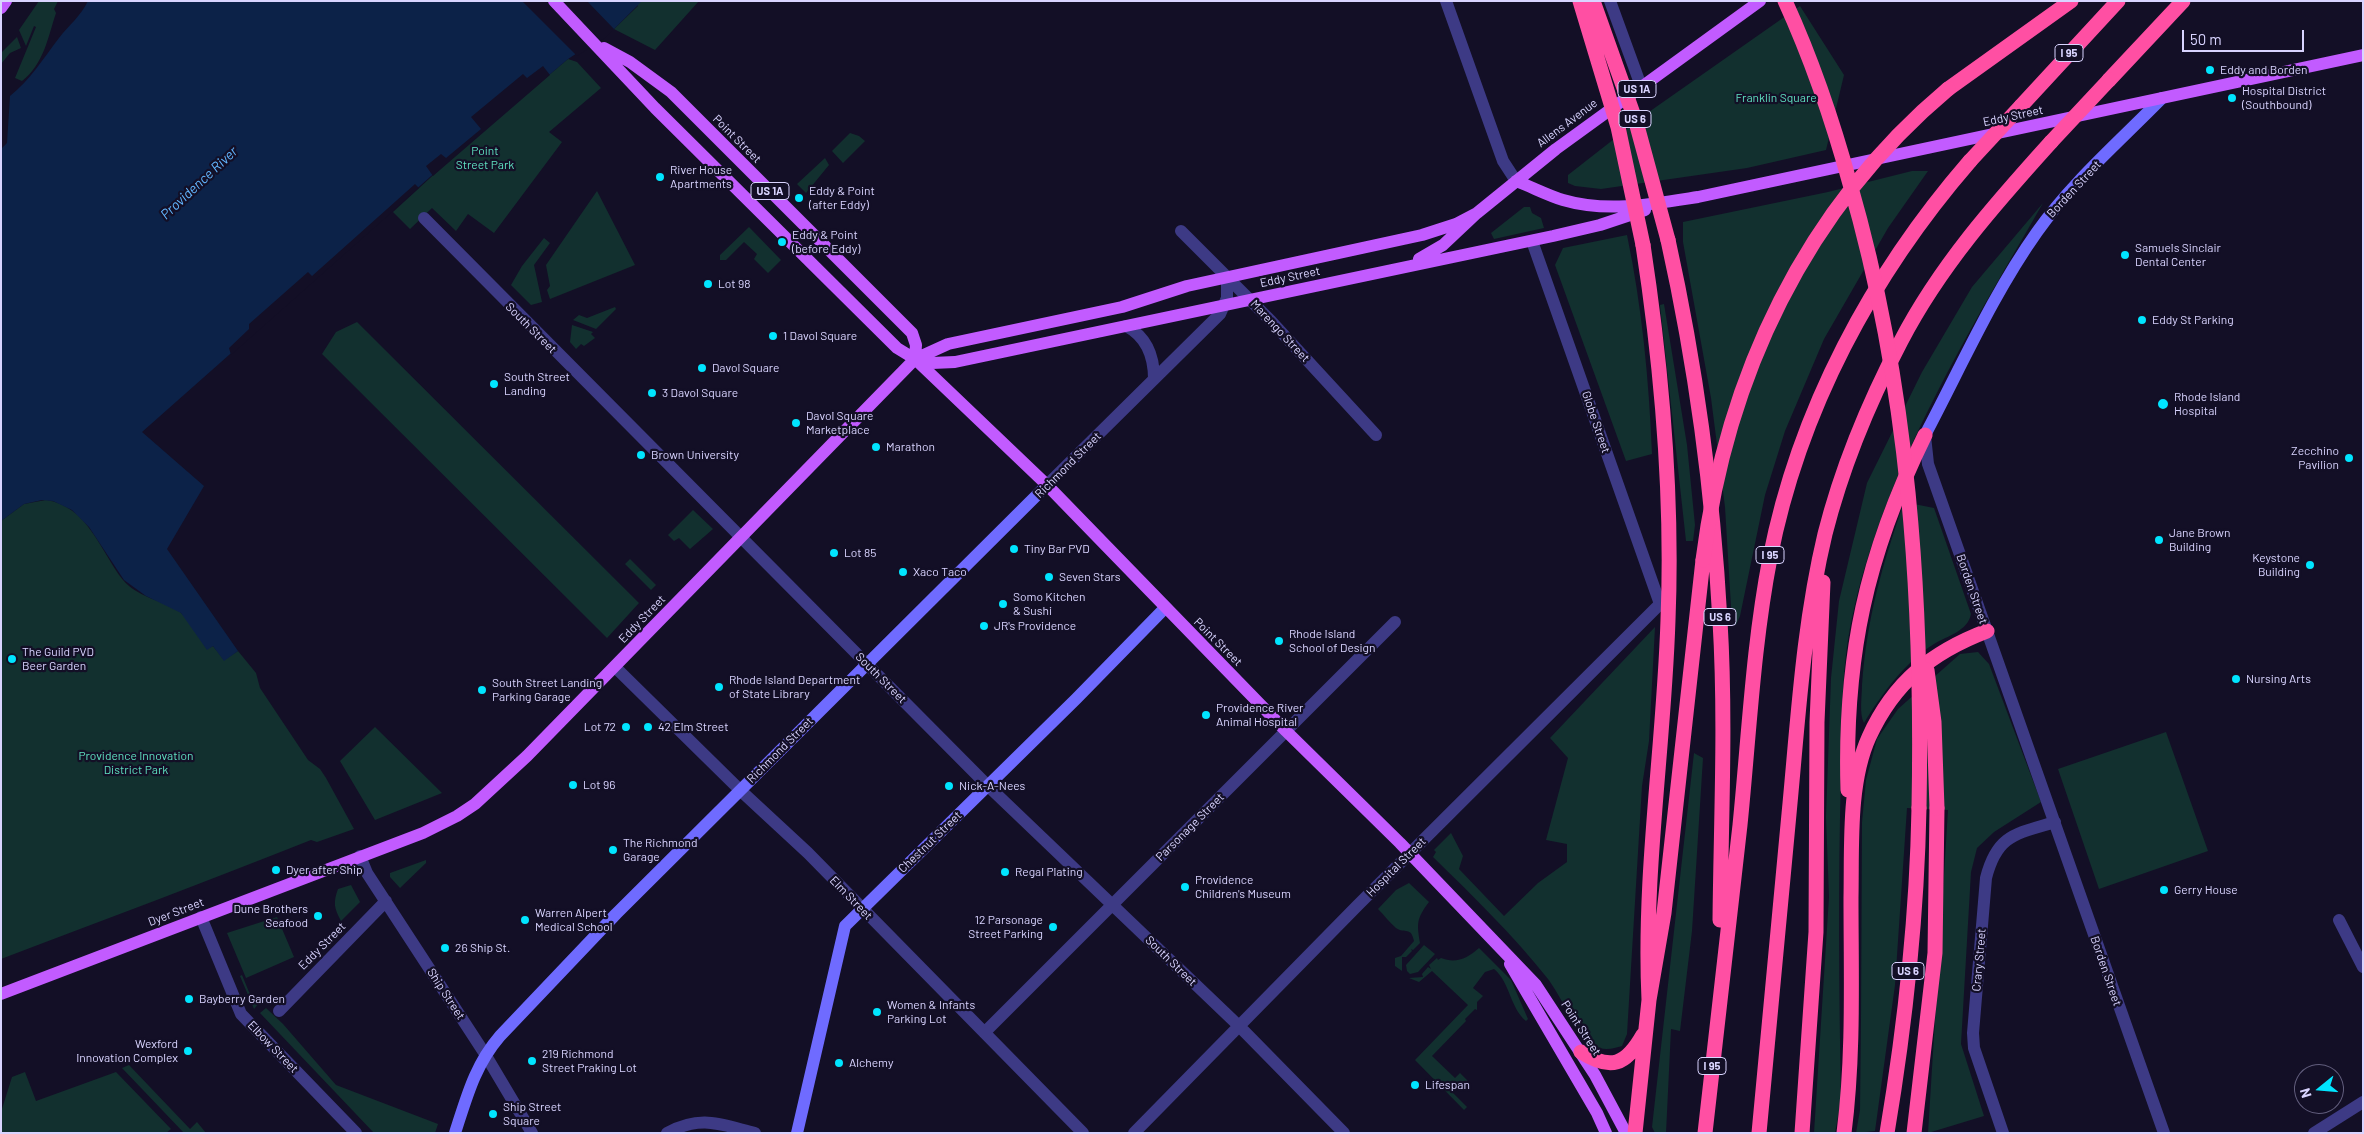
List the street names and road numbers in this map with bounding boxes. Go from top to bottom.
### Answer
road number: I 95 [2055,44,2083,62]
road number: US 1A [1618,80,1656,98]
street label: Allens Avenue [1534,96,1600,150]
street label: Eddy Street [1982,103,2044,129]
road number: US 6 [1619,110,1651,128]
street label: Point Street [710,112,764,166]
street label: Borden Street [2044,157,2104,221]
road number: US 1A [751,182,789,200]
street label: Eddy Street [1259,264,1321,290]
street label: Marengo Street [1247,297,1313,365]
street label: South Street [503,300,559,356]
street label: Globe Street [1579,389,1613,455]
street label: Richmond Street [1032,429,1104,501]
road number: I 95 [1756,546,1784,564]
street label: Borden Street [1953,552,1991,626]
street label: Eddy Street [616,592,668,646]
road number: US 6 [1704,608,1736,626]
street label: Point Street [1191,615,1245,669]
street label: South Street [853,650,909,706]
street label: Richmond Street [744,714,816,786]
street label: Parsonage Street [1153,790,1227,864]
street label: Chestnut Street [895,808,965,876]
street label: Hospital Street [1363,834,1429,900]
street label: Elm Street [827,873,875,923]
street label: Dyer Street [146,895,206,929]
street label: Eddy Street [295,919,349,973]
street label: Crary Street [1969,928,1989,992]
street label: South Street [1142,933,1200,989]
street label: Borden Street [2087,934,2125,1008]
road number: US 6 [1892,962,1924,979]
street label: Ship Street [424,966,468,1022]
street label: Point Street [1558,998,1604,1058]
street label: Elbow Street [245,1018,301,1076]
road number: I 95 [1698,1058,1726,1074]

